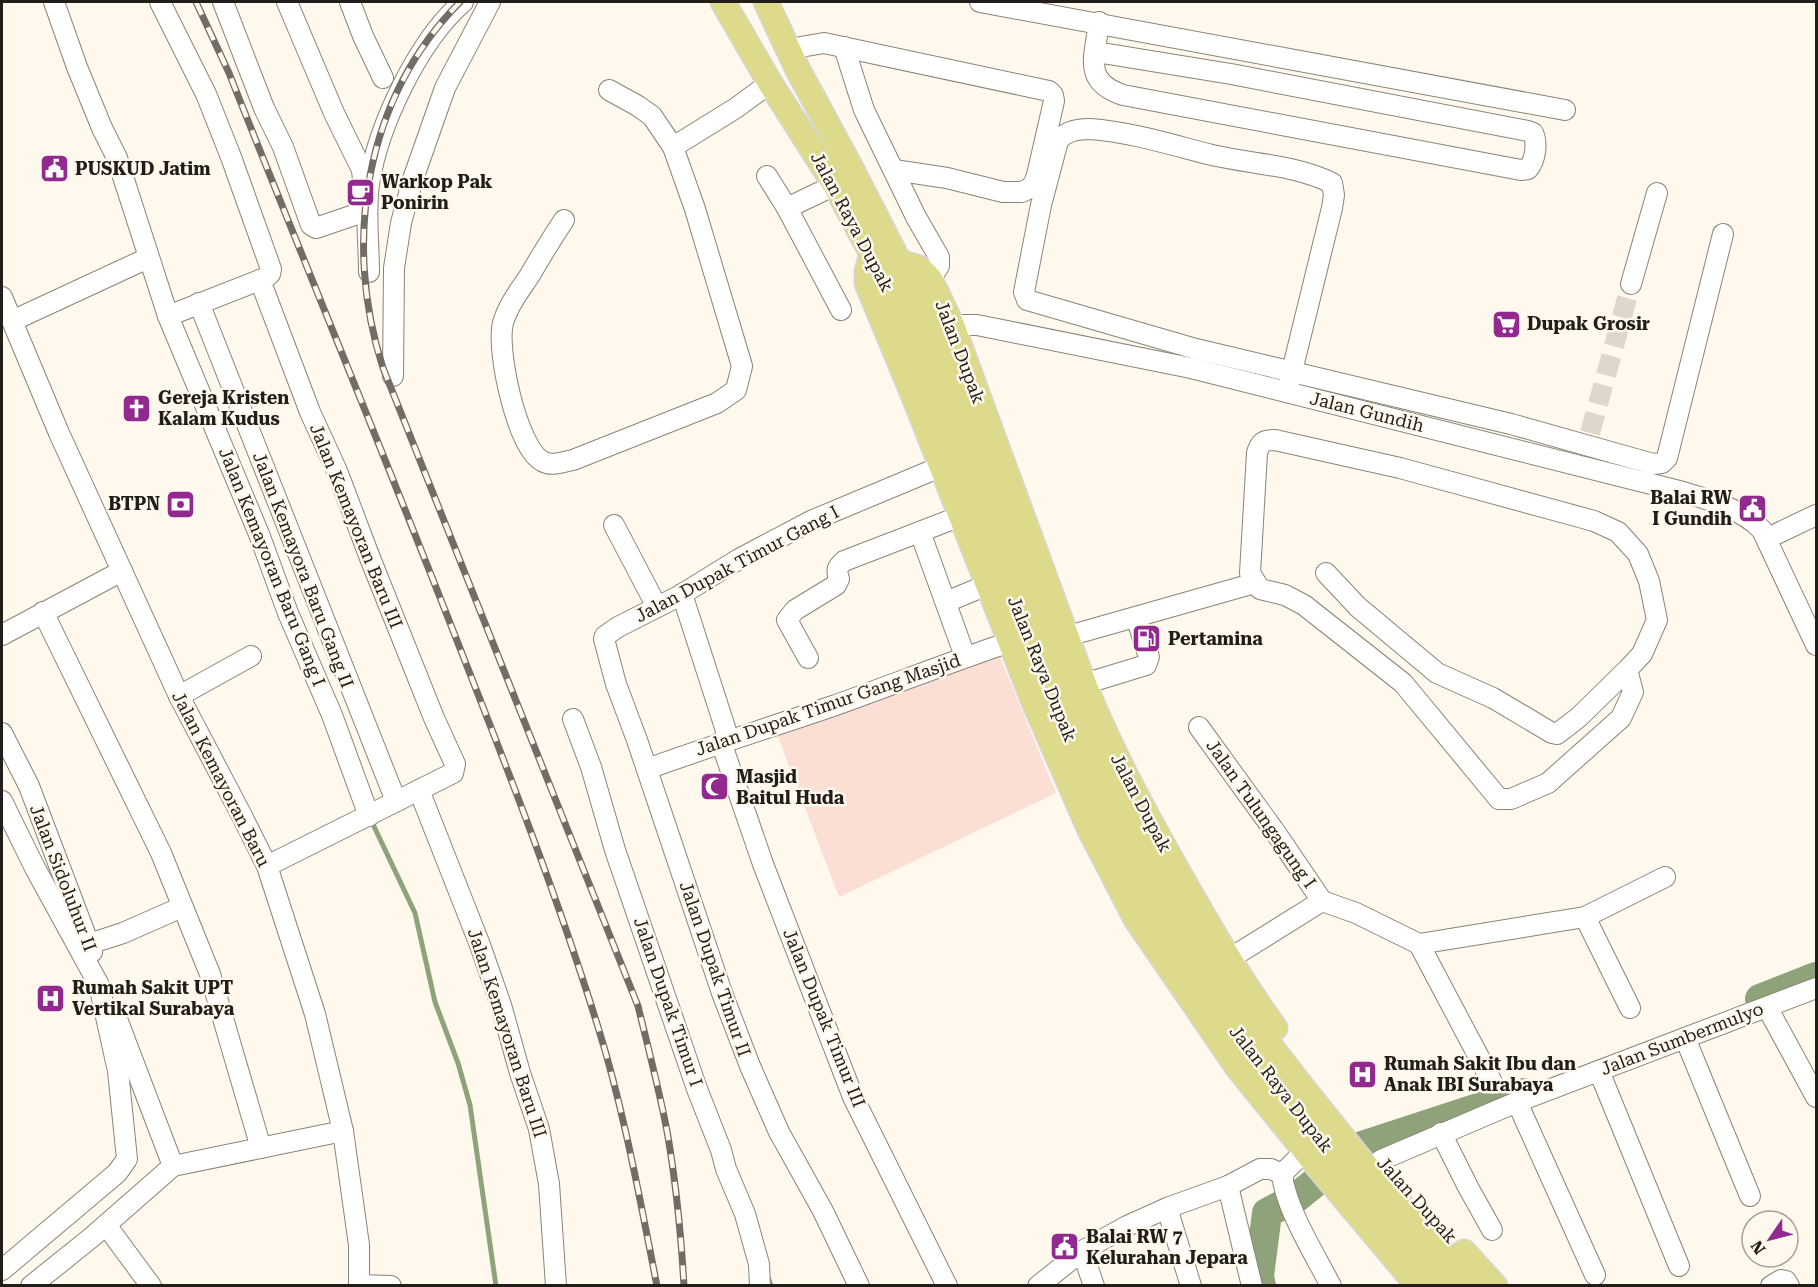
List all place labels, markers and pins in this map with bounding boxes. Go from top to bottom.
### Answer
public building icon: PUSKUD Jatim [38,153,70,185]
place label: PUSKUD Jatim [75,158,211,179]
place label: Warkop Pak Ponirin [381,171,493,213]
cafe icon: Warkop Pak Ponirin [344,176,376,208]
supermarket icon: Dupak Grosir [1490,308,1522,340]
place label: Dupak Grosir [1527,313,1650,334]
place label: Gereja Kristen Kalam Kudus [158,387,289,429]
church icon: Gereja Kristen Kalam Kudus [121,392,153,424]
place label: Balai RW I Gundih [1650,487,1733,529]
bank icon: BTPN [165,488,197,520]
public building icon: Balai RW I Gundih [1737,492,1769,524]
place label: BTPN [108,493,160,514]
fuel station icon: Pertamina [1131,623,1163,655]
place label: Pertamina [1168,628,1263,649]
place label: Masjid Baitul Huda [736,766,845,808]
mosque icon: Masjid Baitul Huda [699,771,731,803]
place label: Rumah Sakit UPT Vertikal Surabaya [72,977,235,1019]
hospital icon: Rumah Sakit UPT Vertikal Surabaya [35,982,67,1014]
place label: Rumah Sakit Ibu dan Anak IBI Surabaya [1384,1053,1576,1095]
hospital icon: Rumah Sakit Ibu dan Anak IBI Surabaya [1347,1058,1379,1090]
place label: Balai RW 7 Kelurahan Jepara [1086,1226,1248,1268]
public building icon: Balai RW 7 Kelurahan Jepara [1049,1231,1081,1263]

